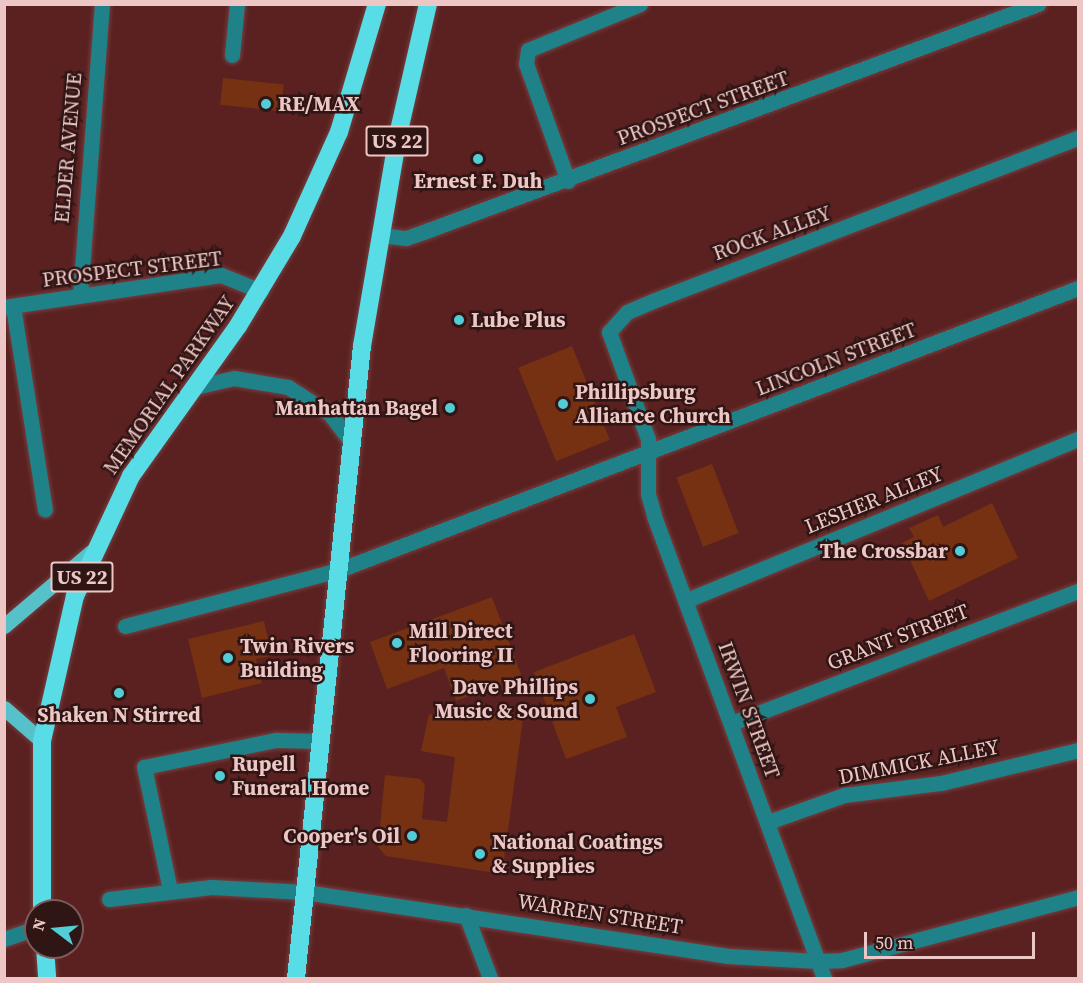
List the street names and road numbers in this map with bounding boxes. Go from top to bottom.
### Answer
street label: PROSPECT STREET [613,65,793,151]
street label: ELDER AVENUE [49,72,87,224]
road number: US 22 [366,124,428,158]
street label: ROCK ALLEY [709,200,835,266]
street label: PROSPECT STREET [40,245,224,293]
street label: MEMORIAL PARKWAY [98,291,240,479]
street label: LINCOLN STREET [752,317,920,401]
street label: LESHER ALLEY [801,461,947,539]
road number: US 22 [50,560,113,594]
street label: GRANT STREET [824,598,972,676]
street label: IRWIN STREET [713,638,785,782]
street label: DIMMICK ALLEY [837,734,1001,790]
street label: WARREN STREET [516,889,684,939]

